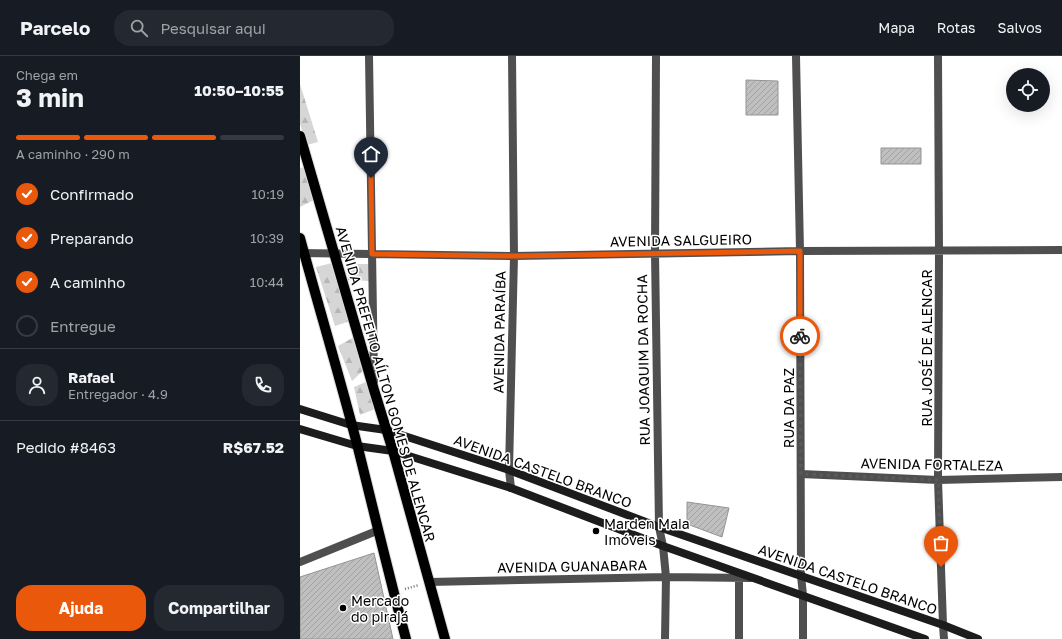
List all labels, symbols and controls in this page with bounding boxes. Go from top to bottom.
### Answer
search box [114,10,394,46]
text: Parcelo [20,16,90,39]
icon: search [128,17,150,39]
text: Pesquisar aqui [160,19,266,37]
text: Mapa [878,19,915,36]
text: Rotas [937,19,976,36]
text: Salvos [998,19,1042,36]
text: Chega em [16,67,78,83]
map controls [1006,68,1050,112]
button: locate [1006,68,1050,112]
text: 10:50–10:55 [194,81,284,99]
text: 3 min [16,82,84,113]
pin [354,137,388,178]
icon: home [360,143,382,165]
text: A caminho · 290 m [16,146,130,162]
icon: check [16,183,38,205]
text: Confirmado [50,185,134,203]
text: 10:19 [252,186,284,202]
street label: AVENIDA PREFEITO AÍLTON GOMES DE ALENCAR [333,224,439,544]
icon: check [16,227,38,249]
text: Preparando [50,229,134,247]
text: 10:39 [250,230,284,246]
street label: AVENIDA SALGUEIRO [610,230,752,250]
street label: RUA JOSÉ DE ALENCAR [918,269,935,427]
street label: AVENIDA PARAÍBA [489,270,509,393]
icon: check [16,271,38,293]
text: A caminho [50,273,125,291]
text: 10:44 [250,274,284,290]
street label: RUA JOAQUIM DA ROCHA [633,274,653,446]
courier [780,316,820,356]
text: Entregue [50,317,116,335]
icon: bike [789,325,811,347]
button: person [16,364,58,406]
button: phone [242,364,284,406]
text: Rafael [68,368,115,386]
street label: RUA DA PAZ [780,368,797,448]
text: Entregador · 4.9 [68,386,168,402]
street label: AVENIDA CASTELO BRANCO [452,431,634,511]
text: Pedido #8463 [16,438,116,456]
text: R$67.52 [223,438,284,456]
street label: AVENIDA FORTALEZA [861,454,1004,474]
place label: Marden Maia Imóveis [604,515,690,548]
marker: Marden Maia Imóveis [591,526,601,536]
pin [924,526,958,567]
icon: bag [930,532,952,554]
street label: AVENIDA CASTELO BRANCO [756,540,940,618]
street label: AVENIDA GUANABARA [497,556,648,576]
button: Ajuda [16,585,146,631]
button: Compartilhar [154,585,284,631]
place label: Mercado do pirajá [351,592,409,625]
marker: Mercado do pirajá [338,603,348,613]

